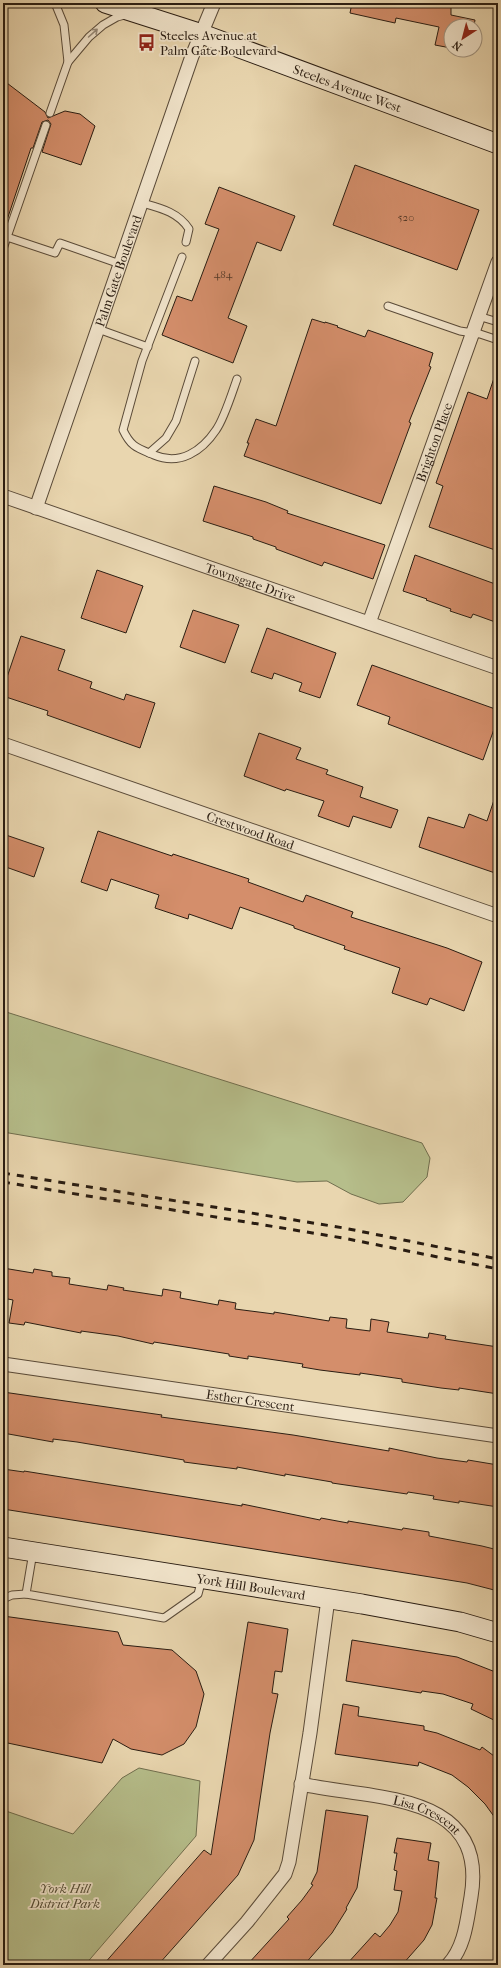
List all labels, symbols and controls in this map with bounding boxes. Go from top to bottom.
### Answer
north arrow [443,18,483,58]
one-way arrow [88,28,99,37]
place label: Steeles Avenue at Palm Gate Boulevard [160,28,278,58]
bus stop icon: Steeles Avenue at Palm Gate Boulevard [137,32,157,52]
text: N [450,38,465,53]
street label: Steeles Avenue West [291,62,404,116]
house number: 520 [398,211,414,224]
street label: Palm Gate Boulevard [92,212,145,329]
house number: 484 [214,268,233,281]
street label: Brighton Place [413,400,455,484]
street label: Townsgate Drive [203,560,298,605]
street label: Crestwood Road [205,808,297,853]
street label: Esther Crescent [205,1387,296,1414]
street label: York Hill Boulevard [194,1571,307,1603]
street label: Lisa Crescent [391,1792,464,1838]
park label: York Hill District Park [29,1881,100,1911]

